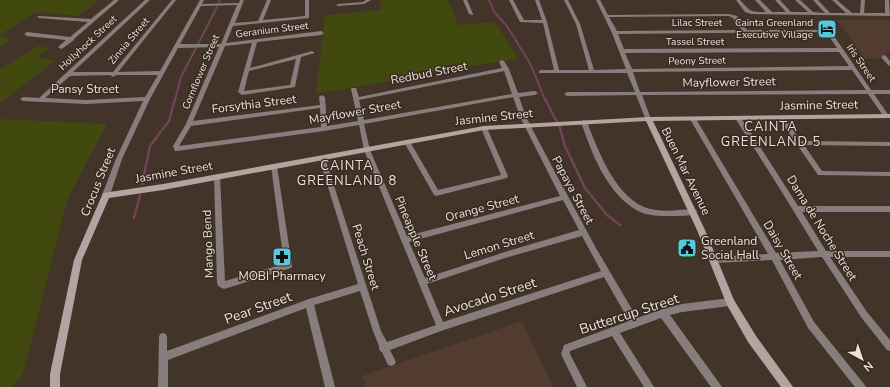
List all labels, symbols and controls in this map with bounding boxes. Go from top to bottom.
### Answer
street label: Hollyhock Street [56,12,121,74]
street label: Zinnia Street [105,14,153,67]
street label: Lilac Street [672,16,723,30]
place label: Cainta Greenland Executive Village [735,16,813,42]
hotel icon: Cainta Greenland Executive Village [816,18,838,40]
street label: Geranium Street [235,19,310,41]
street label: Cornflower Street [179,32,223,112]
street label: Tassel Street [666,35,725,49]
street label: Iris Street [843,41,879,85]
street label: Peony Street [668,53,726,69]
street label: Redbud Street [389,58,470,88]
street label: Mayflower Street [682,73,777,91]
street label: Pansy Street [51,81,120,97]
street label: Forsythia Street [211,91,298,117]
street label: Mayflower Street [308,96,403,128]
street label: Jasmine Street [779,96,859,114]
street label: Jasmine Street [453,105,534,129]
district label: CAINTA GREENLAND 5 [721,118,821,151]
street label: Buen Mar Avenue [658,124,714,218]
street label: Crocus Street [77,144,119,219]
street label: Papaya Street [548,153,598,228]
street label: Jasmine Street [133,157,215,187]
district label: CAINTA GREENLAND 8 [297,157,397,190]
street label: Dama de Noche Street [783,172,861,284]
street label: Orange Street [443,190,521,226]
street label: Pineapple Street [391,194,441,283]
street label: Mango Bend [199,209,217,279]
street label: Daisy Street [760,218,807,283]
street label: Peach Street [348,222,384,293]
street label: Lemon Street [462,227,537,263]
place label: Greenland Social Hall [701,233,759,263]
public building icon: Greenland Social Hall [676,237,698,259]
pharmacy icon: MOBI Pharmacy [271,246,293,268]
place label: MOBI Pharmacy [238,268,326,284]
street label: Avocado Street [441,273,539,321]
street label: Pear Street [222,287,294,329]
street label: Buttercup Street [577,289,681,339]
north arrow [842,339,882,379]
text: N [860,358,876,375]

